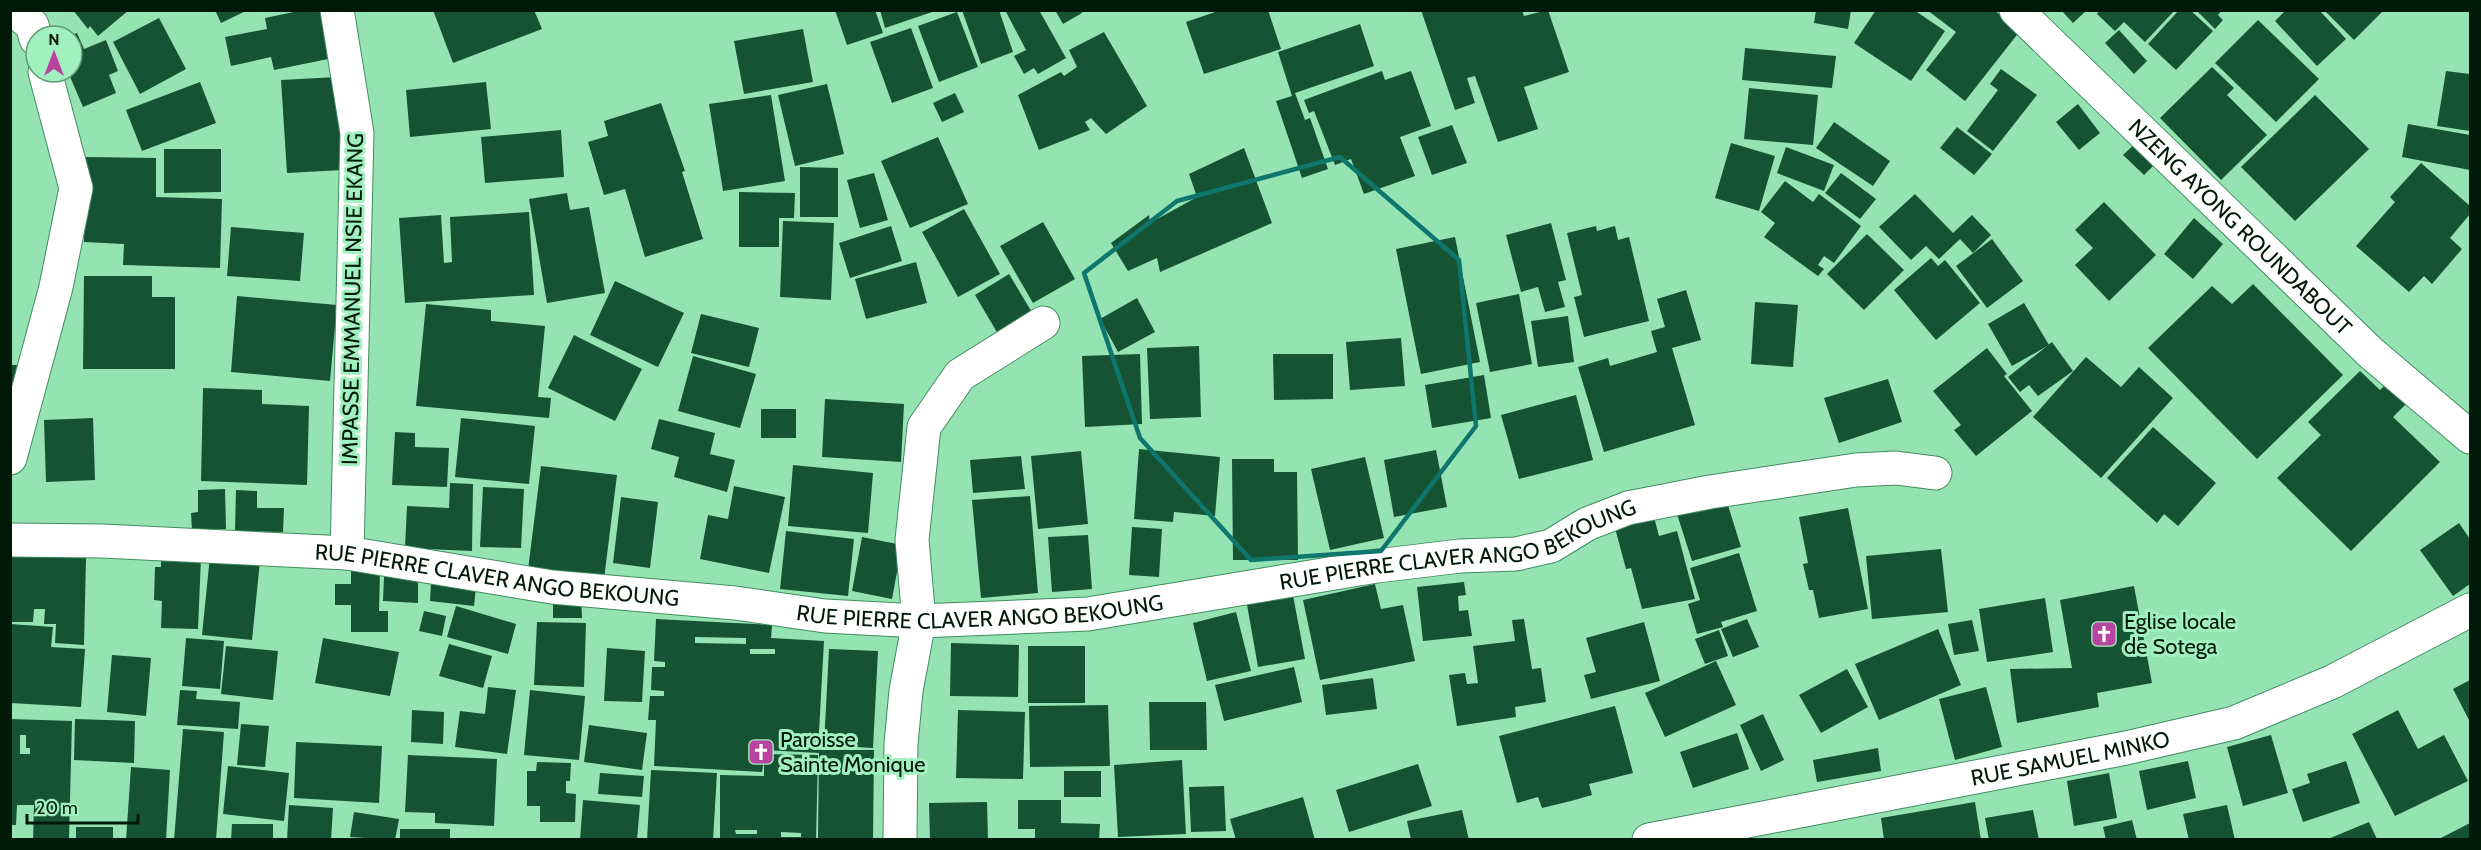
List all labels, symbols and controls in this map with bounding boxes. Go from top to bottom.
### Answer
north arrow [24,24,84,84]
text: N [48,30,60,49]
street label: NZENG AYONG ROUNDABOUT [2123,113,2357,341]
street label: IMPASSE EMMANUEL NSIE EKANG [336,133,369,465]
street label: RUE PIERRE CLAVER ANGO BEKOUNG [1277,493,1640,596]
street label: RUE PIERRE CLAVER ANGO BEKOUNG [314,538,680,612]
street label: RUE PIERRE CLAVER ANGO BEKOUNG [795,589,1165,635]
place label: Eglise locale de Sotega [2124,608,2236,660]
church icon: Eglise locale de Sotega [2089,619,2119,649]
street label: RUE SAMUEL MINKO [1968,725,2172,792]
place label: Paroisse Sainte Monique [780,726,925,778]
church icon: Paroisse Sainte Monique [746,737,776,767]
scale bar [27,787,138,825]
text: 20 m [36,797,78,819]

